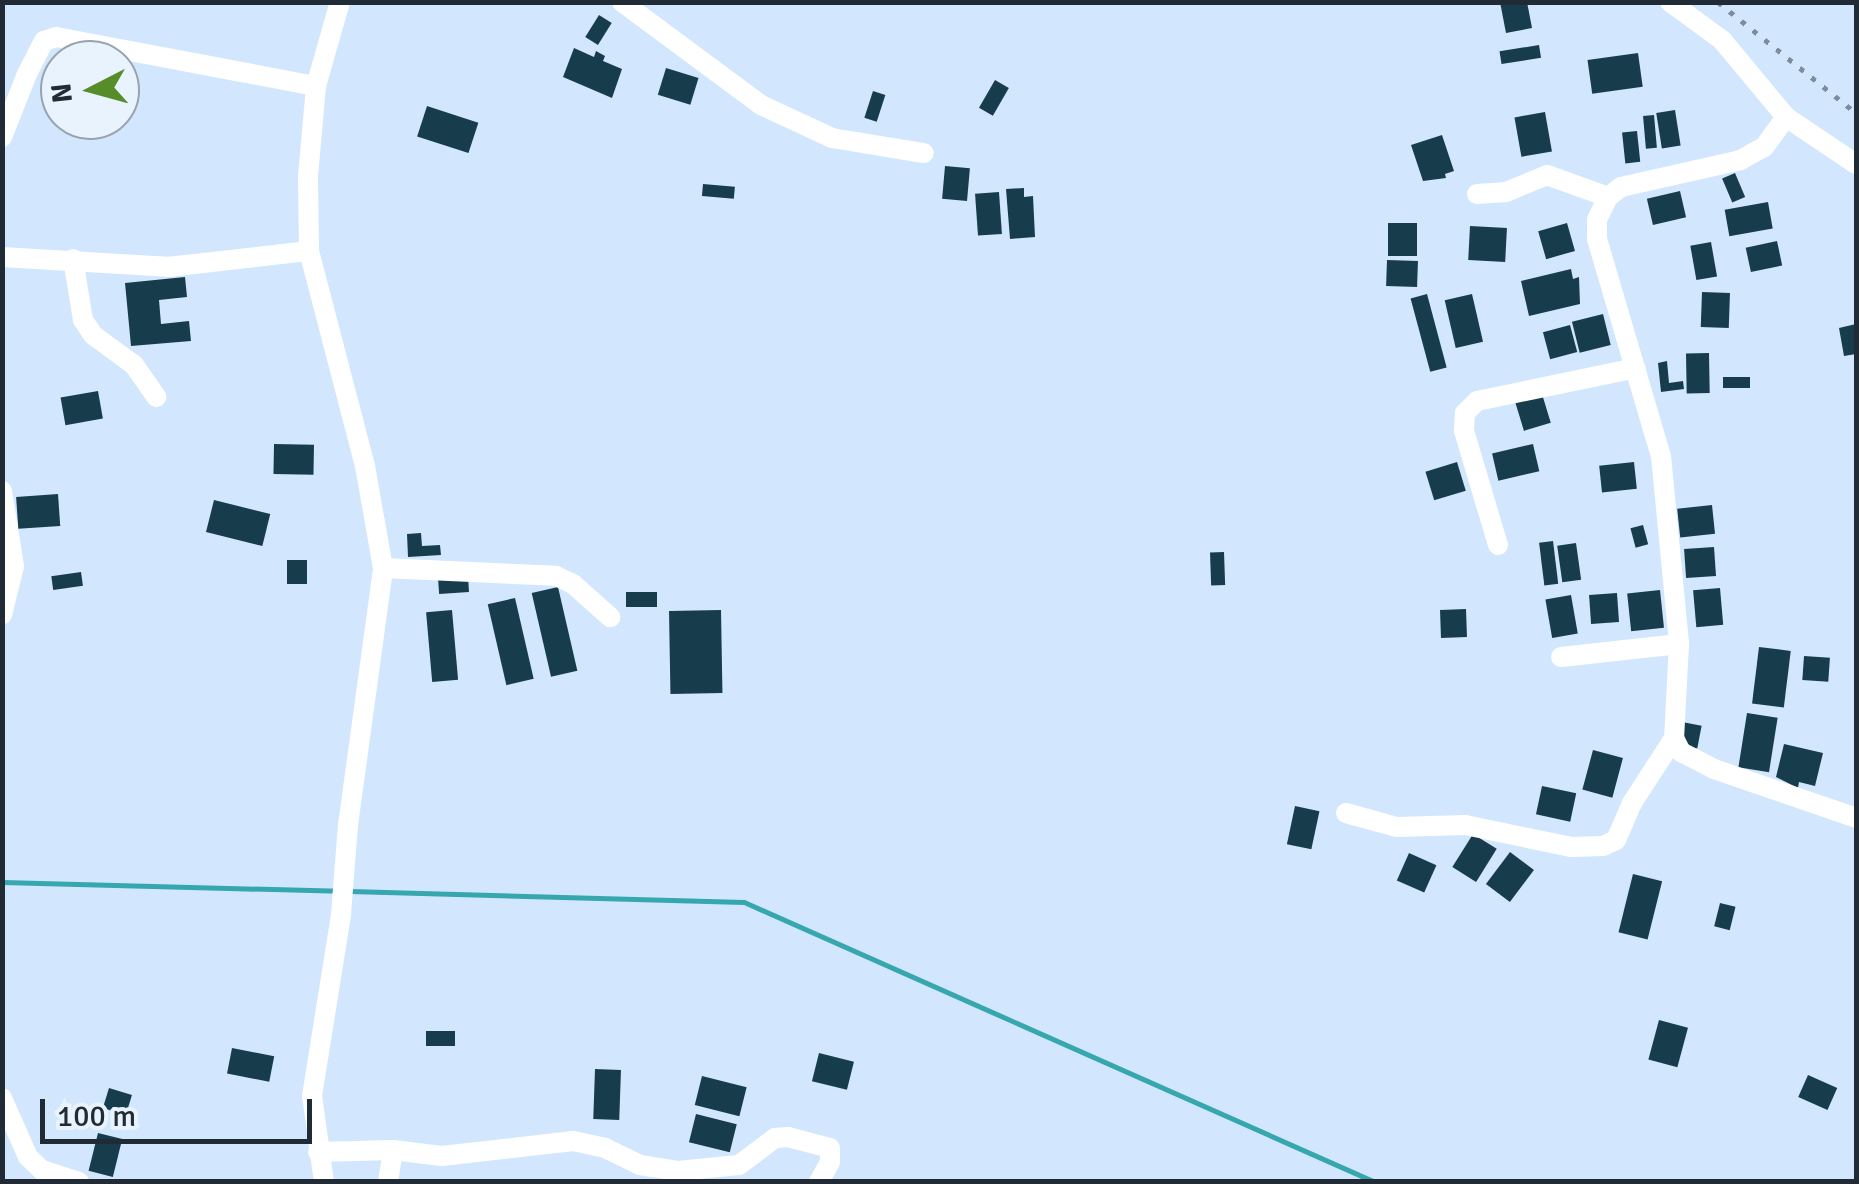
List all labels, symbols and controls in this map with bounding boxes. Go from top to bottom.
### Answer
north arrow [40,40,140,140]
text: N [44,81,80,104]
scale bar [45,1079,318,1141]
text: 100 m [57,1098,136,1135]

